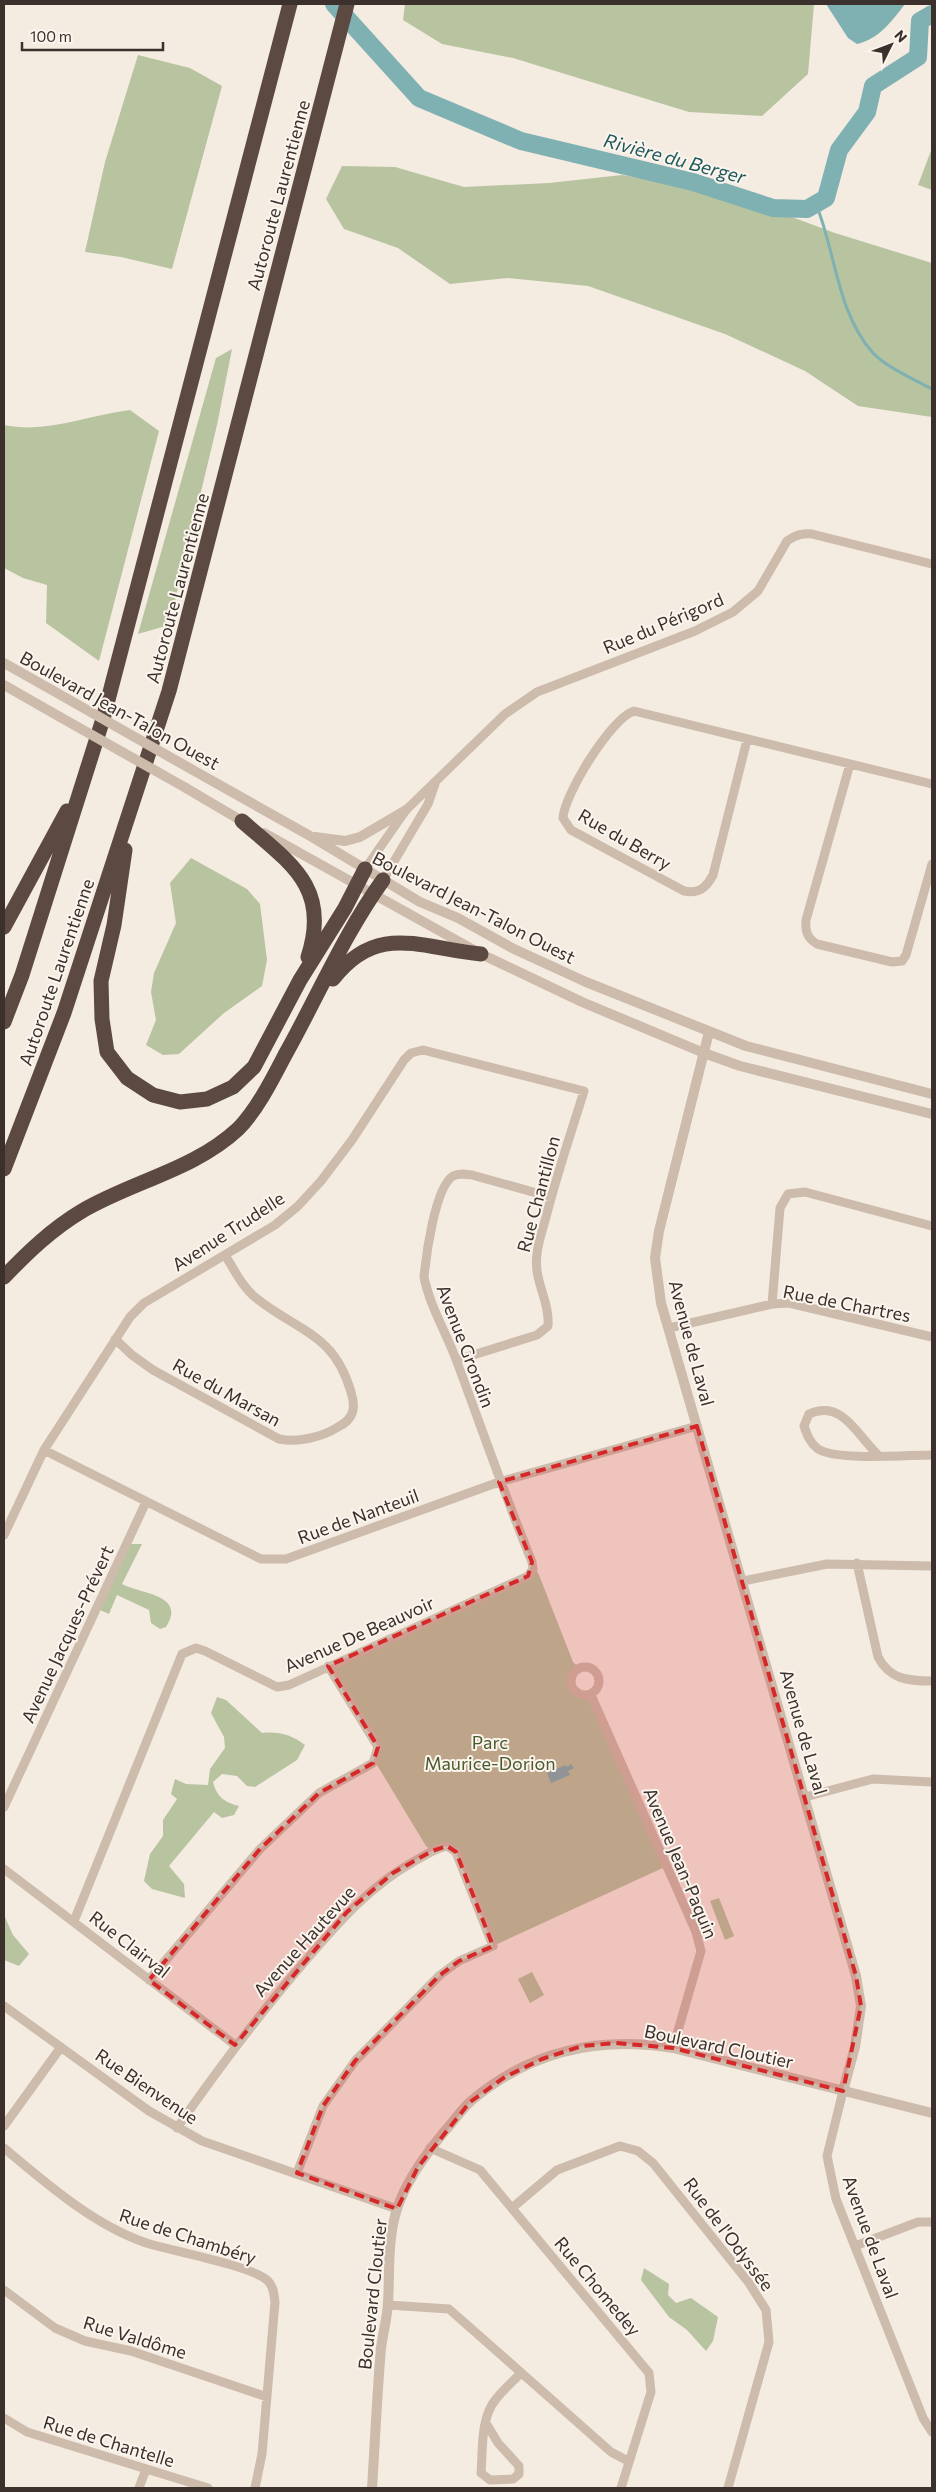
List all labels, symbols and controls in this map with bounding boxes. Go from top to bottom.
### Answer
scale bar [22,20,164,52]
north arrow [866,20,916,70]
text: N [891,26,911,46]
text: 100 m [30,27,72,45]
street label: Autoroute Laurentienne [242,97,314,293]
water label: Rivière du Berger [601,128,750,188]
street label: Autoroute Laurentienne [141,490,213,686]
street label: Rue du Périgord [599,588,727,658]
street label: Boulevard Jean-Talon Ouest [16,646,224,774]
street label: Rue du Berry [575,804,675,874]
street label: Boulevard Jean-Talon Ouest [369,846,579,968]
street label: Autoroute Laurentienne [14,876,98,1068]
street label: Rue Chantillon [512,1133,564,1255]
street label: Avenue Trudelle [168,1187,288,1275]
street label: Avenue de Laval [665,1278,719,1408]
street label: Rue de Chartres [781,1280,913,1326]
street label: Avenue Grondin [432,1281,500,1411]
street label: Rue du Marsan [169,1353,285,1431]
street label: Rue de Nanteuil [294,1484,422,1548]
street label: Avenue Jacques-Prévert [16,1542,118,1726]
street label: Avenue De Beauvoir [281,1591,437,1677]
street label: Avenue de Laval [776,1667,832,1797]
park label: Parc Maurice-Dorion [424,1731,556,1774]
street label: Avenue Jean-Paquin [639,1784,723,1942]
street label: Avenue Hautevue [248,1881,360,2001]
street label: Rue Clairval [85,1906,175,1982]
street label: Boulevard Cloutier [642,2019,796,2073]
street label: Rue Bienvenue [91,2044,203,2128]
street label: Avenue de Laval [839,2172,903,2302]
street label: Rue de l'Odyssée [679,2173,779,2295]
street label: Rue de Chambéry [117,2203,259,2269]
street label: Boulevard Cloutier [353,2217,391,2371]
street label: Rue Chomedey [550,2232,646,2340]
street label: Rue Valdôme [81,2311,189,2363]
street label: Rue de Chantelle [41,2411,177,2471]

